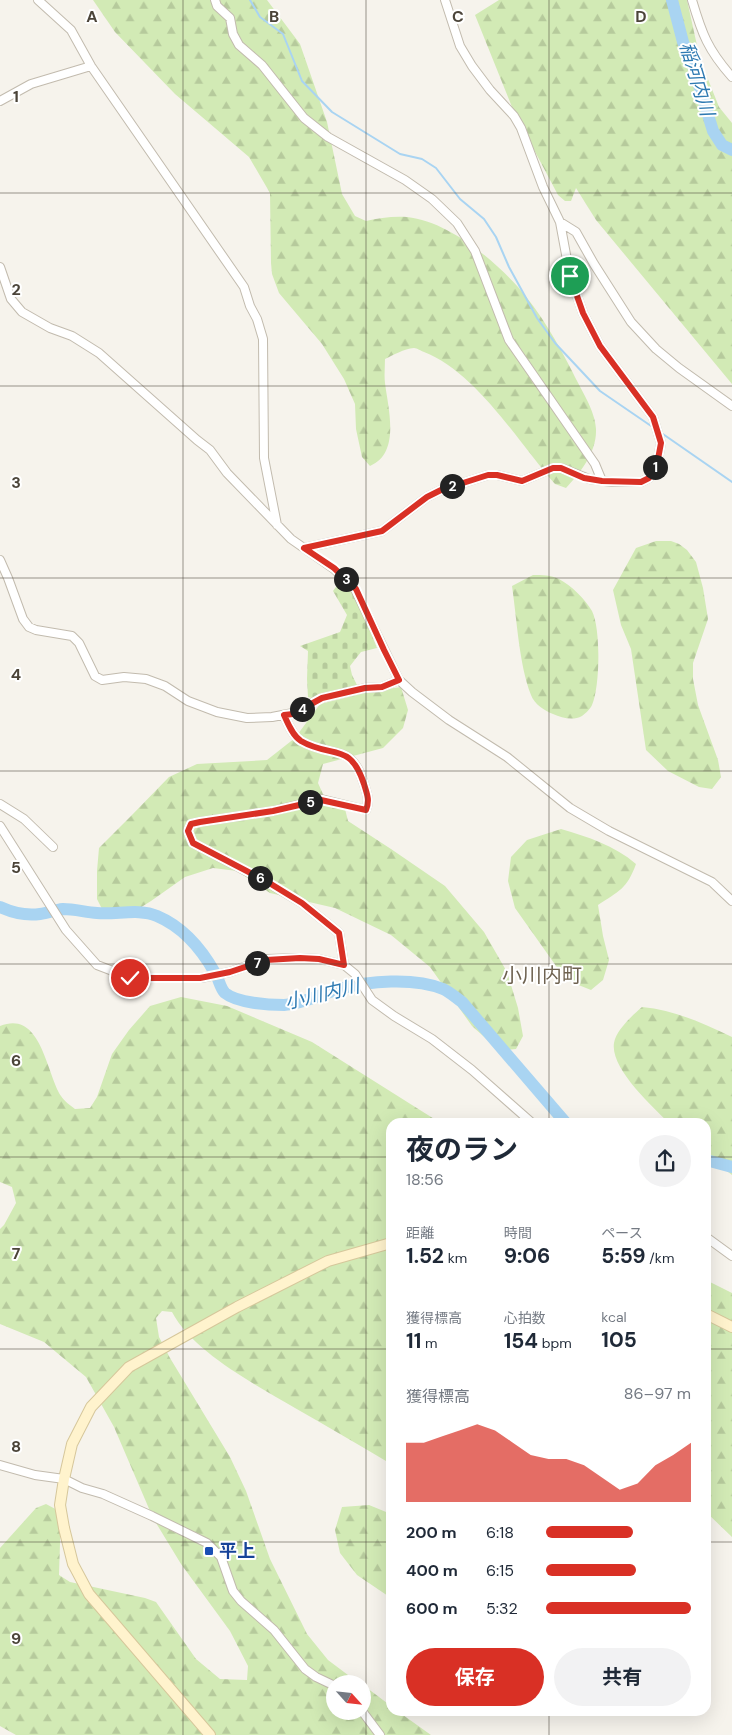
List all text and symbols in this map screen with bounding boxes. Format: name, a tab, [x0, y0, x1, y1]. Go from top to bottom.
text: A	[86, 6, 98, 27]
text: B	[269, 6, 279, 27]
text: C	[452, 6, 464, 27]
text: D	[635, 6, 647, 27]
water label: 稲河内川	[674, 39, 721, 121]
text: 1	[13, 86, 19, 107]
pin	[549, 255, 591, 297]
icon: arrive	[556, 262, 584, 290]
text: 2	[11, 279, 21, 300]
pin: 1	[642, 454, 668, 480]
text: 1	[653, 458, 658, 476]
text: 3	[11, 472, 21, 493]
pin: 2	[440, 474, 464, 498]
text: 2	[448, 477, 457, 495]
pin: 3	[334, 566, 358, 592]
text: 3	[342, 570, 351, 588]
text: 4	[11, 664, 21, 685]
pin: 4	[290, 696, 314, 722]
text: 4	[298, 700, 307, 718]
pin: 5	[298, 790, 322, 814]
text: 5	[306, 793, 315, 811]
text: 5	[11, 857, 21, 878]
pin: 6	[248, 866, 272, 890]
text: 6	[256, 869, 265, 887]
pin: 7	[244, 950, 270, 976]
text: 7	[254, 954, 261, 972]
pin	[109, 957, 151, 999]
district label: 小川内町	[502, 962, 582, 988]
icon: check	[116, 964, 144, 992]
water label: 小川内川	[282, 973, 364, 1015]
text: 6	[11, 1050, 21, 1071]
text: 夜のラン	[406, 1131, 518, 1168]
button: share	[639, 1135, 691, 1187]
text: 18:56	[406, 1169, 444, 1190]
text: 距離	[406, 1224, 434, 1242]
text: 時間	[504, 1224, 532, 1242]
text: ペース	[601, 1224, 643, 1242]
text: 1.52	[406, 1242, 444, 1270]
text: 9:06	[504, 1242, 550, 1270]
text: 5:59	[601, 1242, 646, 1270]
text: 7	[12, 1243, 21, 1264]
text: km	[444, 1249, 467, 1267]
text: /km	[646, 1249, 674, 1267]
text: kcal	[601, 1308, 627, 1326]
text: 獲得標高	[406, 1309, 462, 1327]
text: 心拍数	[504, 1309, 546, 1327]
text: 105	[601, 1326, 637, 1354]
text: 11	[406, 1327, 421, 1355]
text: 154	[504, 1327, 538, 1355]
text: m	[421, 1334, 438, 1352]
text: bpm	[538, 1334, 572, 1352]
text: 86–97 m	[624, 1383, 691, 1404]
text: 獲得標高	[406, 1386, 470, 1407]
text: 8	[11, 1436, 21, 1457]
text: 200 m	[406, 1522, 457, 1543]
text: 6:18	[486, 1522, 514, 1543]
place label: 平上	[219, 1539, 255, 1563]
marker: 平上	[203, 1545, 215, 1557]
text: 400 m	[406, 1560, 458, 1581]
text: 6:15	[486, 1560, 514, 1581]
text: 600 m	[406, 1598, 458, 1619]
text: 5:32	[486, 1598, 518, 1619]
text: 9	[11, 1628, 21, 1649]
button: 保存	[406, 1648, 544, 1706]
button: 共有	[554, 1648, 691, 1706]
north arrow	[326, 1675, 371, 1720]
map controls	[326, 1675, 371, 1720]

